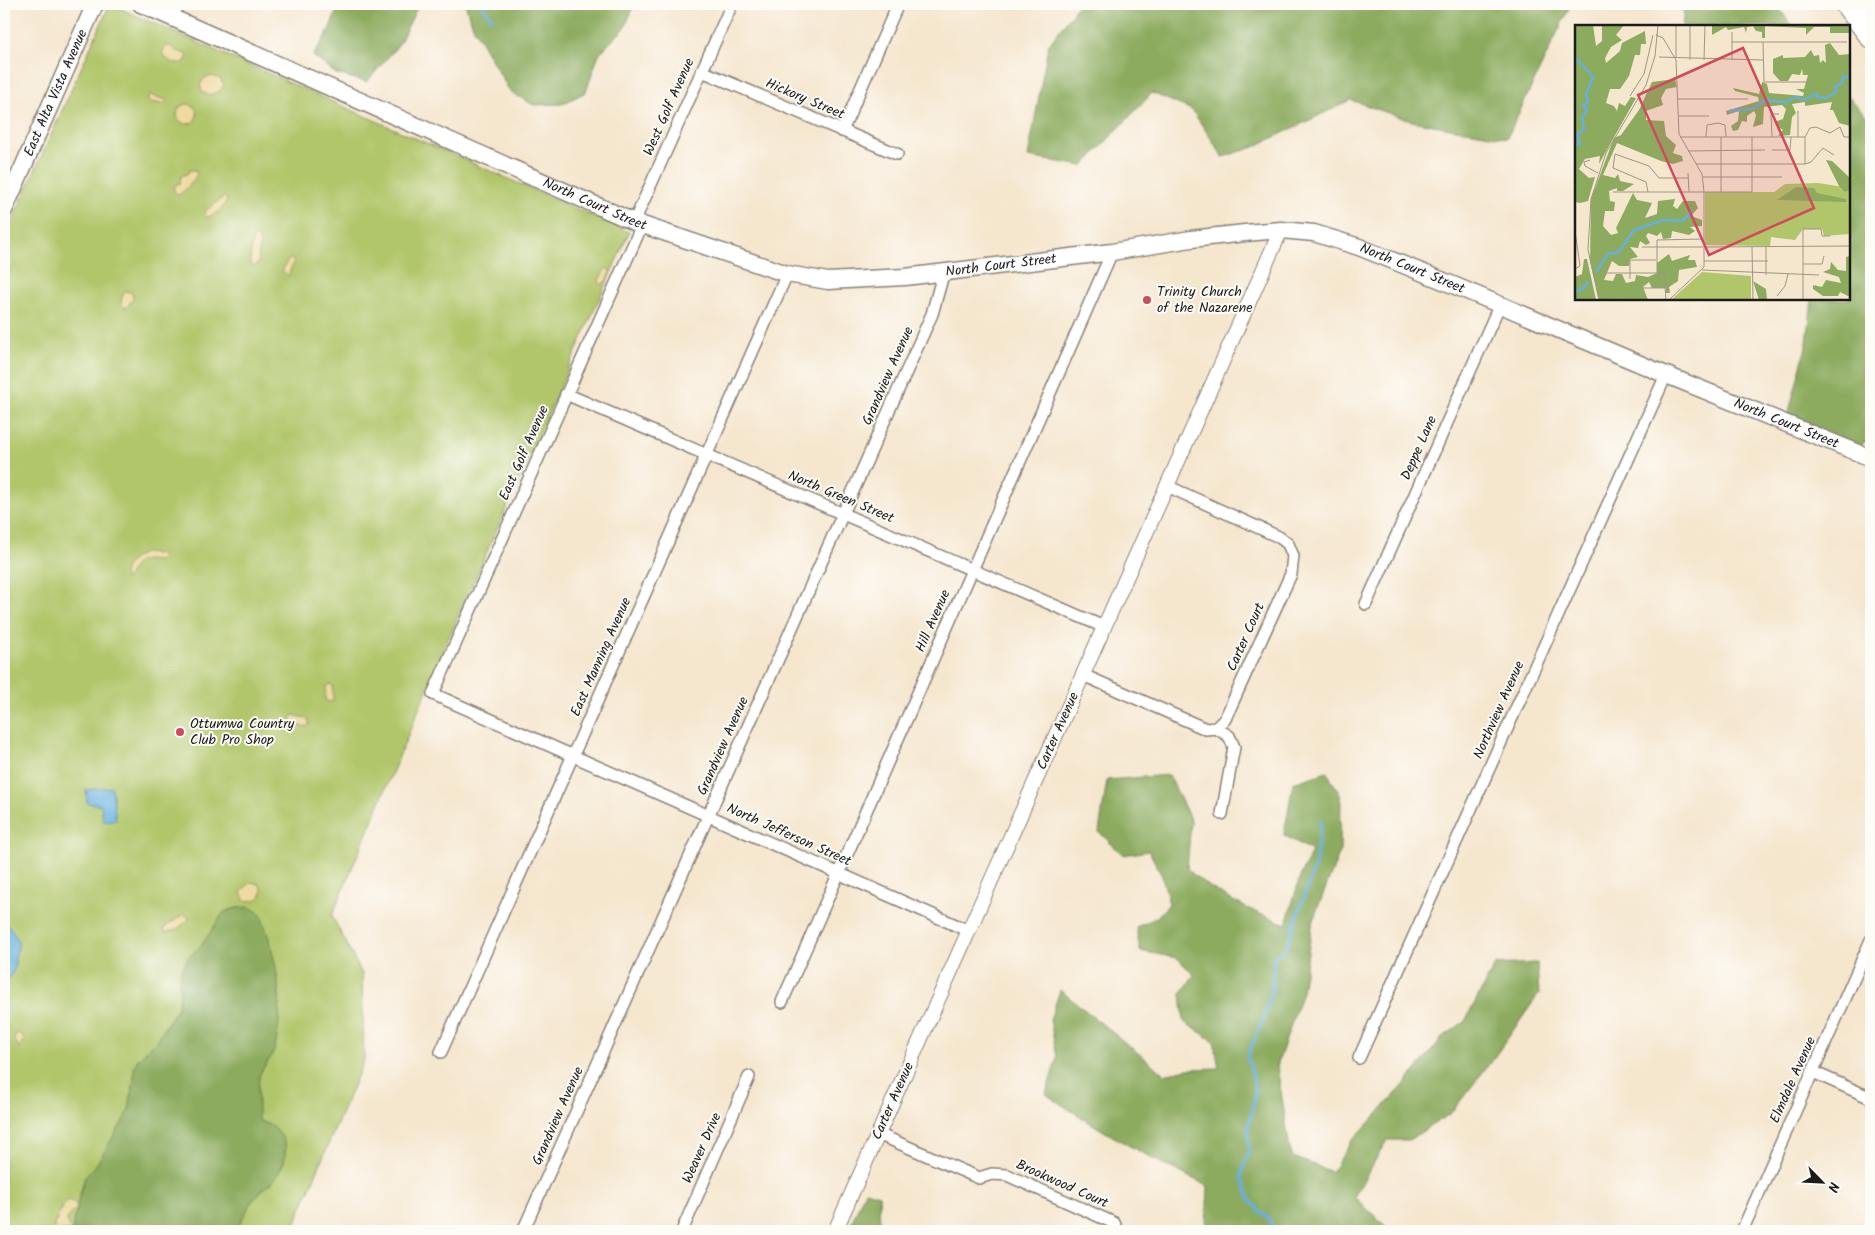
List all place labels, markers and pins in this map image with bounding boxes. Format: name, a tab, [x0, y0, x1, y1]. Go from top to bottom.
place label: Trinity Church of the Nazarene	[1157, 281, 1253, 319]
marker: Trinity Church of the Nazarene	[1141, 294, 1153, 306]
place label: Ottumwa Country Club Pro Shop	[190, 713, 295, 751]
marker: Ottumwa Country Club Pro Shop	[174, 726, 186, 738]

